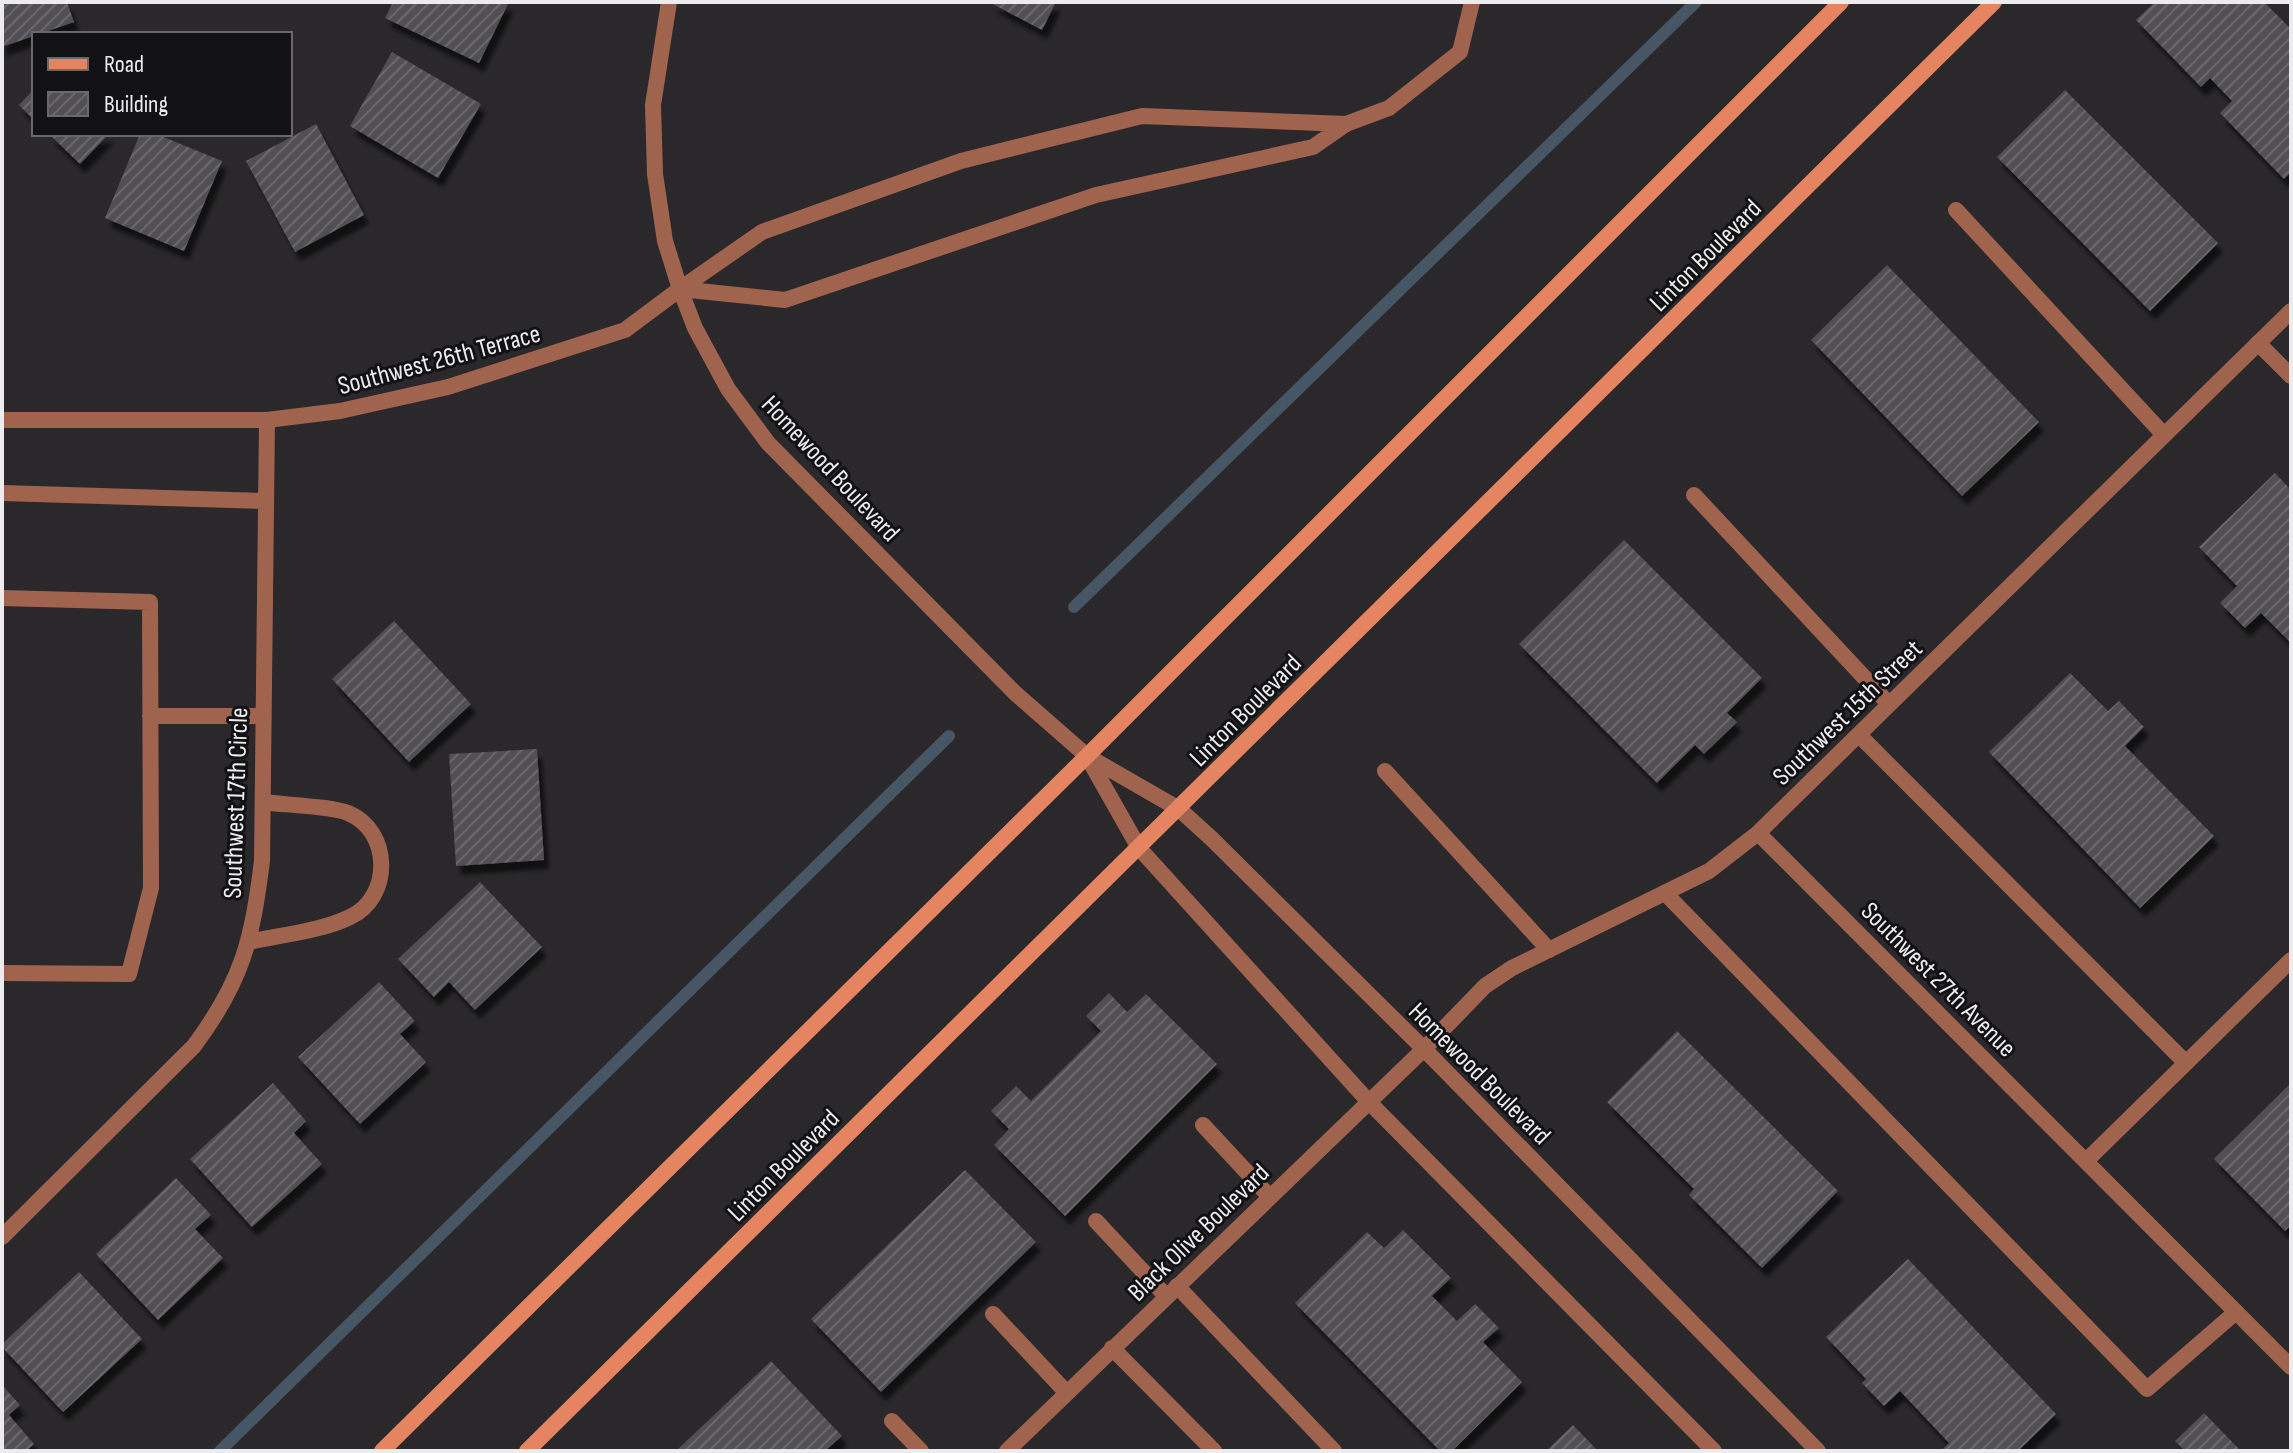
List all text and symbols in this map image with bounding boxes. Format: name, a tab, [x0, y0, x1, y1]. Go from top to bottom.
legend	[32, 32, 292, 136]
text: Road	[104, 50, 144, 79]
text: Building	[104, 90, 168, 119]
street label: Linton Boulevard	[1644, 194, 1768, 318]
street label: Southwest 26th Terrace	[335, 319, 544, 402]
street label: Homewood Boulevard	[754, 390, 905, 548]
street label: Southwest 15th Street	[1767, 634, 1929, 792]
street label: Linton Boulevard	[1184, 649, 1308, 773]
street label: Southwest 17th Circle	[218, 707, 255, 899]
street label: Southwest 27th Avenue	[1854, 896, 2022, 1064]
street label: Homewood Boulevard	[1402, 997, 1556, 1151]
street label: Linton Boulevard	[722, 1104, 846, 1228]
street label: Black Olive Boulevard	[1122, 1158, 1276, 1308]

